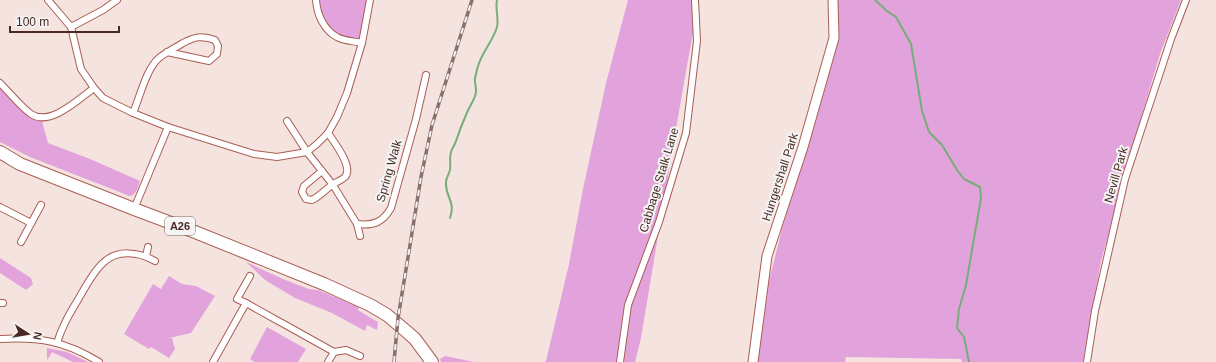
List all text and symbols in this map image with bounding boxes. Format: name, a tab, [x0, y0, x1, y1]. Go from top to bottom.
scale bar	[10, 8, 119, 34]
text: 100 m	[16, 15, 49, 29]
street label: Cabbage Stalk Lane	[636, 126, 682, 234]
street label: Hungershall Park	[759, 130, 801, 223]
street label: Spring Walk	[373, 137, 405, 204]
street label: Nevill Park	[1101, 145, 1131, 204]
road number: A26	[165, 217, 195, 235]
north arrow	[8, 314, 48, 354]
text: N	[31, 331, 44, 341]

